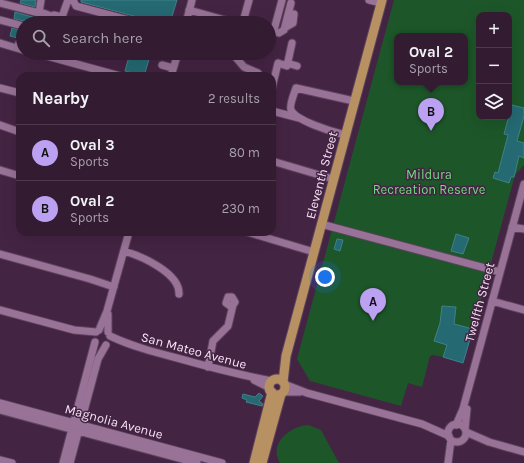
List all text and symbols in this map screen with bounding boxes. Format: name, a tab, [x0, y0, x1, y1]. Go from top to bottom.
map controls	[476, 12, 512, 120]
button: +	[476, 12, 512, 48]
search box	[16, 16, 276, 60]
icon: search	[30, 27, 52, 49]
text: Search here	[62, 29, 143, 47]
popup	[394, 33, 468, 85]
text: Oval 2	[409, 43, 453, 61]
button: −	[476, 48, 512, 84]
text: Sports	[409, 61, 448, 76]
button: layers	[476, 84, 512, 120]
text: Nearby	[32, 88, 89, 108]
text: 2 results	[208, 91, 260, 106]
pin: B	[418, 98, 444, 131]
street label: Eleventh Street	[303, 130, 340, 221]
text: Oval 3	[70, 136, 115, 154]
text: A	[41, 145, 49, 160]
text: 80 m	[229, 145, 260, 160]
text: Sports	[70, 154, 109, 169]
park label: Mildura Recreation Reserve	[373, 167, 486, 197]
text: Oval 2	[70, 192, 114, 210]
text: B	[41, 201, 49, 216]
text: 230 m	[222, 201, 260, 216]
text: Sports	[70, 210, 109, 225]
street label: Twelfth Street	[462, 261, 497, 344]
your location	[315, 267, 335, 287]
pin: A	[360, 288, 386, 321]
street label: San Mateo Avenue	[139, 329, 249, 372]
street label: Magnolia Avenue	[63, 401, 165, 442]

